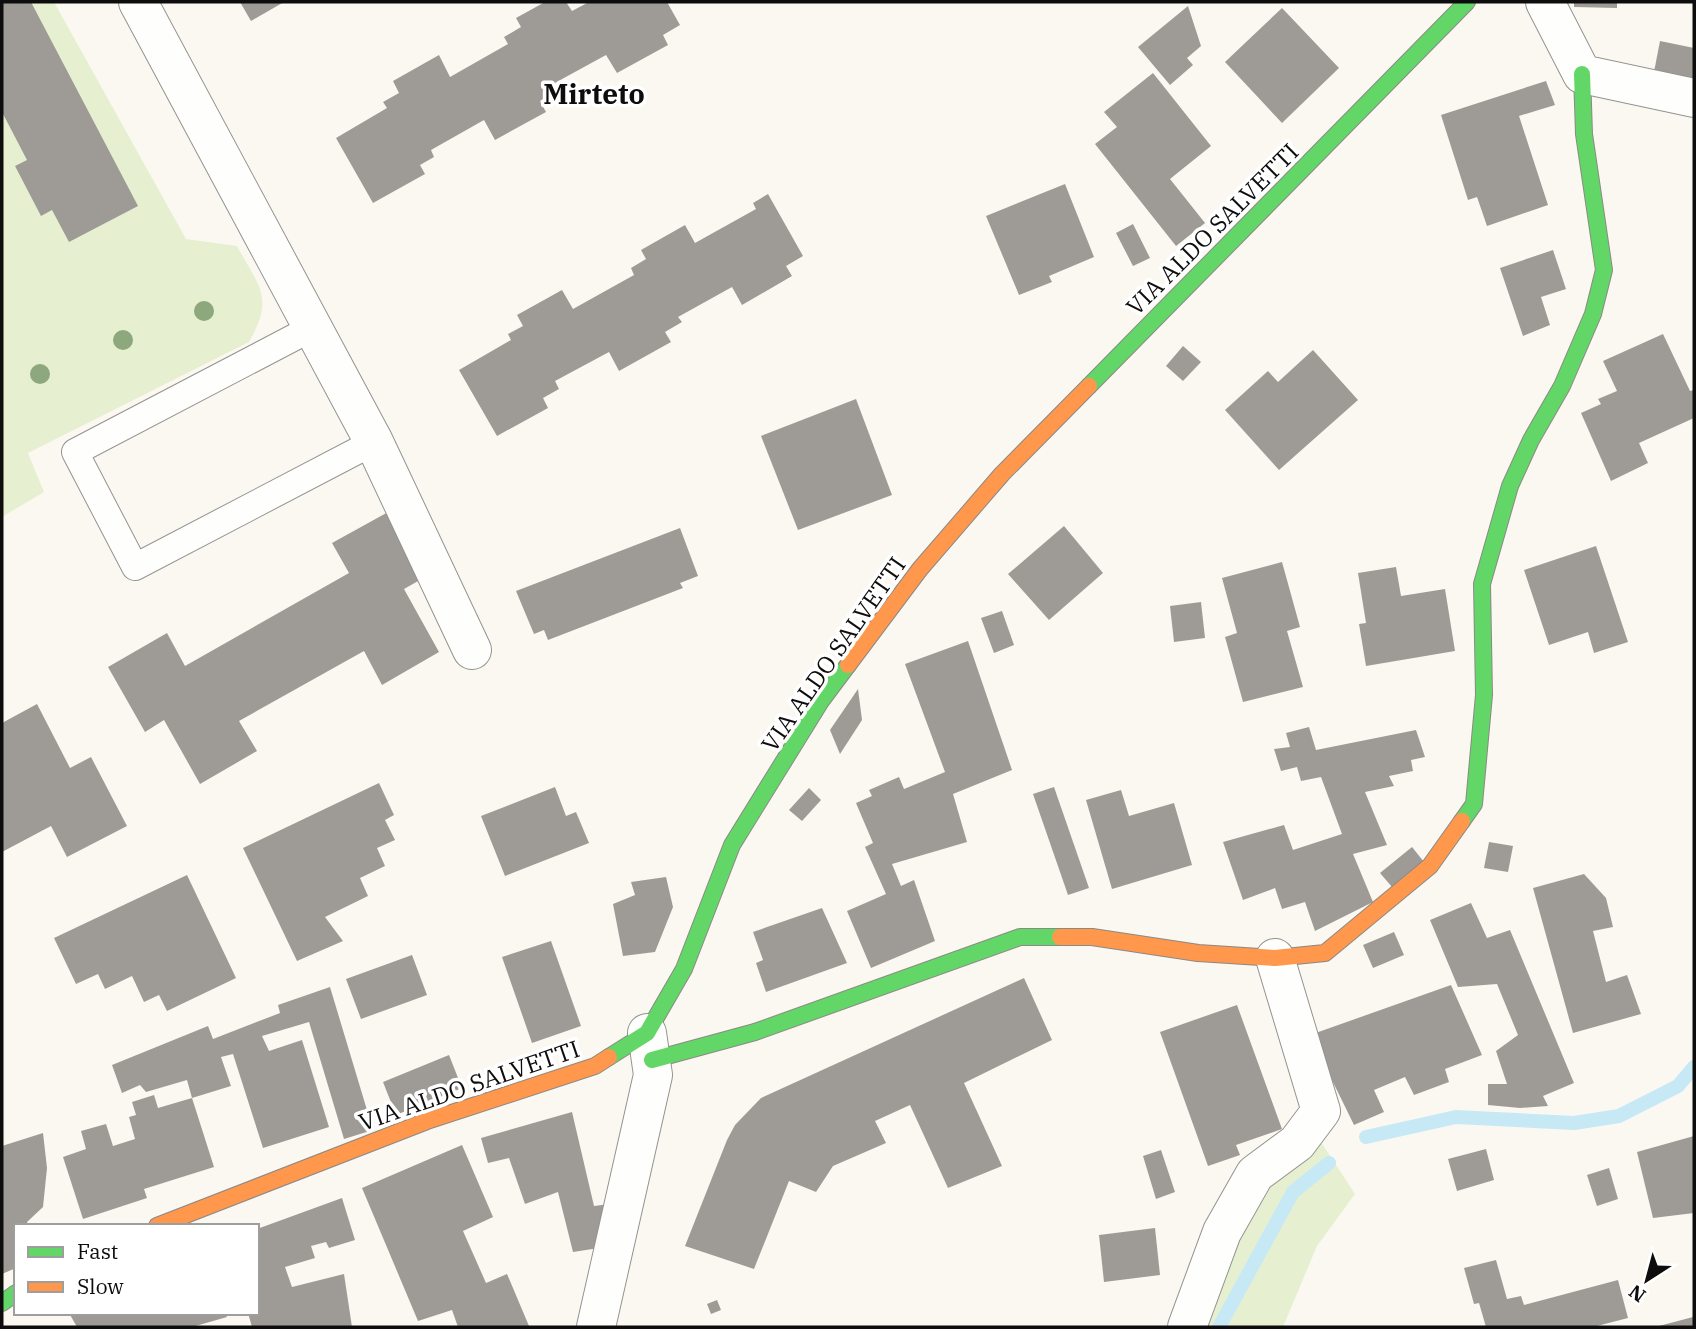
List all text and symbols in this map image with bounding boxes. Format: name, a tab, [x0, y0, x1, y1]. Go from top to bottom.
district label: Mirteto	[543, 75, 645, 112]
street label: VIA ALDO SALVETTI	[1119, 136, 1305, 322]
street label: VIA ALDO SALVETTI	[754, 550, 912, 758]
street label: VIA ALDO SALVETTI	[354, 1032, 584, 1138]
legend	[14, 1224, 259, 1315]
text: Fast	[77, 1237, 118, 1265]
north arrow	[1612, 1245, 1682, 1315]
text: Slow	[77, 1272, 124, 1300]
text: N	[1624, 1280, 1650, 1308]

